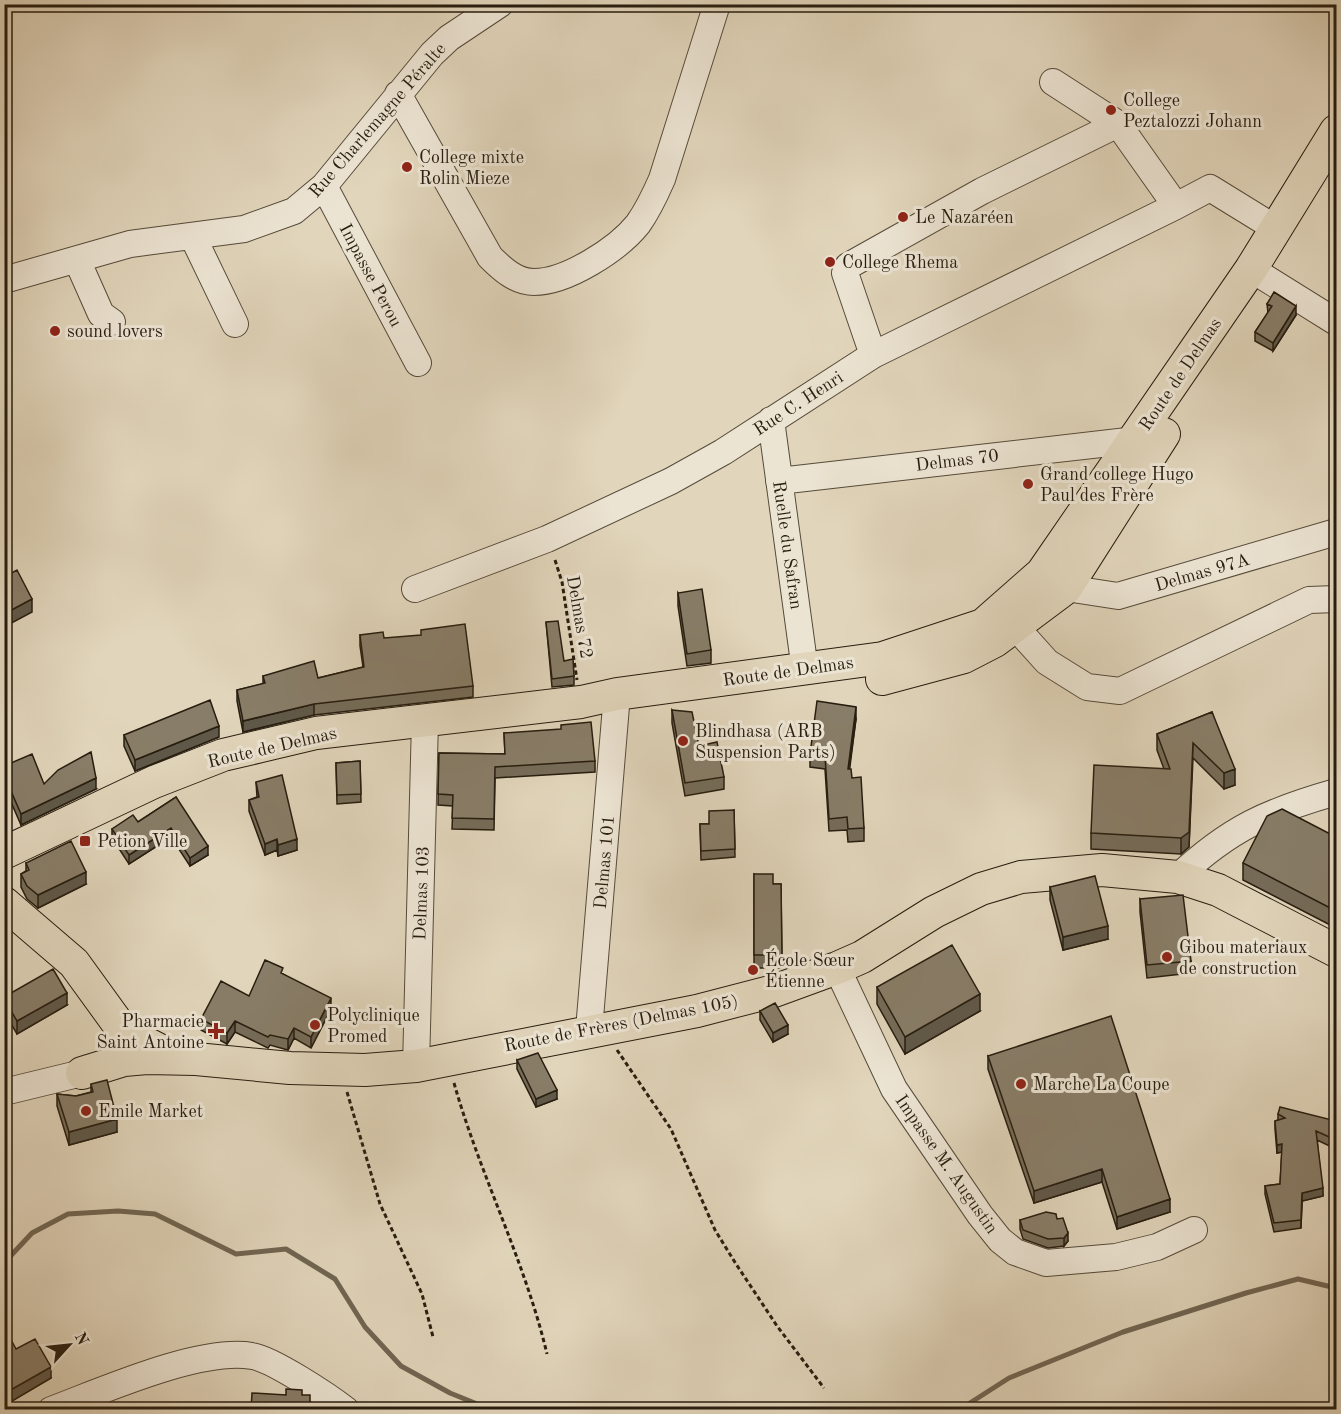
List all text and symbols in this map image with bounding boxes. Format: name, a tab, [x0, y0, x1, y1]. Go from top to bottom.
street label: Rue Charlemagne Péralte	[306, 40, 450, 201]
place label: College Peztalozzi Johann	[1123, 92, 1262, 131]
marker: College Peztalozzi Johann	[1104, 103, 1118, 117]
place label: College mixte Rolin Mieze	[419, 149, 524, 188]
marker: College mixte Rolin Mieze	[400, 160, 414, 174]
place label: Le Nazaréen	[915, 209, 1014, 227]
marker: Le Nazaréen	[896, 210, 910, 224]
street label: Impasse Perou	[335, 221, 405, 330]
place label: College Rhema	[842, 254, 958, 272]
marker: College Rhema	[823, 255, 837, 269]
street label: Route de Delmas	[1136, 315, 1225, 434]
place label: sound lovers	[67, 323, 163, 341]
marker: sound lovers	[48, 324, 62, 338]
street label: Rue C. Henri	[751, 368, 846, 439]
street label: Delmas 70	[914, 447, 1000, 475]
place label: Grand college Hugo Paul des Frère	[1040, 466, 1194, 505]
marker: Grand college Hugo Paul des Frère	[1021, 477, 1035, 491]
street label: Ruelle du Safran	[769, 480, 805, 611]
street label: Delmas 97A	[1153, 551, 1252, 595]
street label: Delmas 72	[563, 574, 595, 660]
street label: Route de Delmas	[722, 654, 855, 690]
place label: Blindhasa (ARB Suspension Parts)	[695, 722, 836, 762]
street label: Route de Delmas	[206, 724, 339, 772]
marker: Blindhasa (ARB Suspension Parts)	[676, 734, 690, 748]
street label: Delmas 101	[592, 814, 618, 910]
place label: Petion Ville	[97, 833, 187, 851]
marker: Petion Ville	[78, 834, 92, 848]
street label: Delmas 103	[411, 845, 433, 941]
place label: Gibou materiaux de construction	[1179, 939, 1307, 978]
place label: École Sœur Étienne	[765, 948, 855, 991]
marker: Gibou materiaux de construction	[1160, 950, 1174, 964]
marker: École Sœur Étienne	[746, 963, 760, 977]
street label: Route de Frères (Delmas 105)	[502, 991, 740, 1056]
place label: Polyclinique Promed	[327, 1007, 420, 1046]
place label: Pharmacie Saint Antoine	[96, 1013, 204, 1052]
marker: Polyclinique Promed	[308, 1018, 322, 1032]
marker: Pharmacie Saint Antoine	[209, 1024, 223, 1038]
place label: Marche La Coupe	[1033, 1076, 1170, 1094]
marker: Marche La Coupe	[1014, 1077, 1028, 1091]
street label: Impasse M. Augustin	[891, 1092, 1001, 1238]
place label: Emile Market	[98, 1103, 203, 1121]
marker: Emile Market	[79, 1104, 93, 1118]
north arrow	[39, 1315, 99, 1375]
text: N	[71, 1330, 91, 1349]

